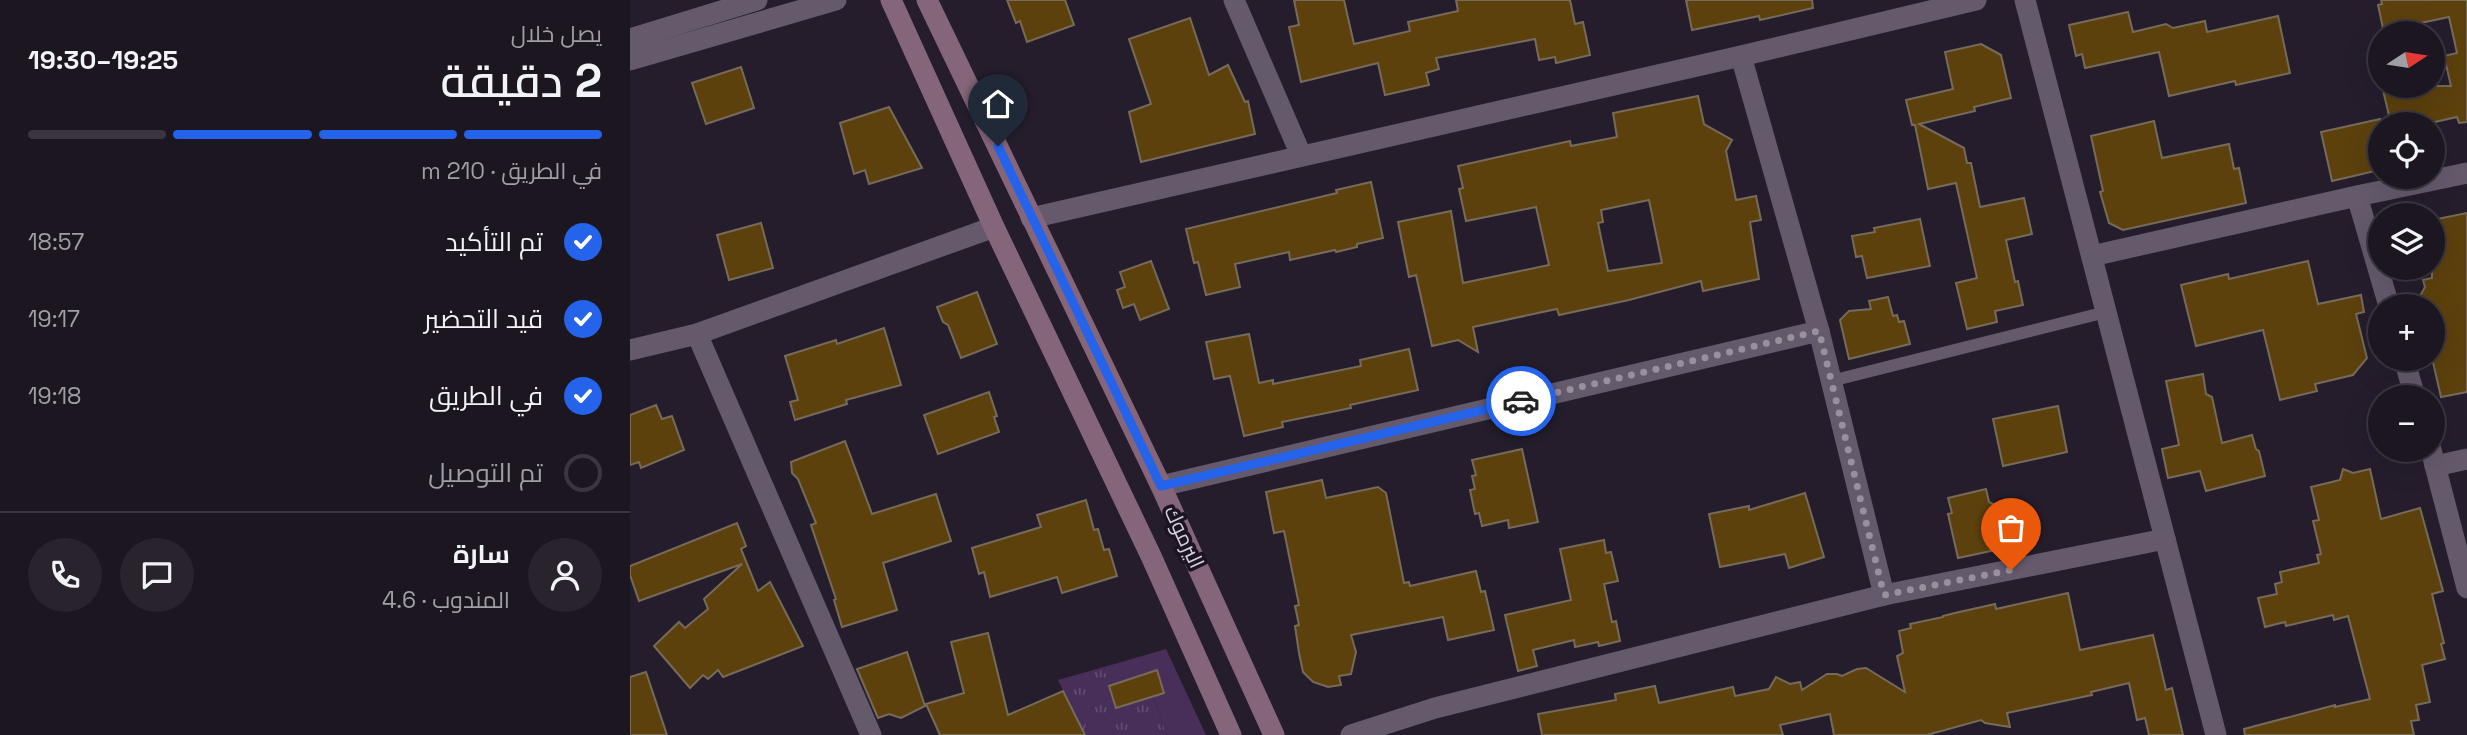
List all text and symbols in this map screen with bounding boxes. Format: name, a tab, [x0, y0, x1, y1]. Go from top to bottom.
text: يصل خلال	[511, 19, 602, 49]
north arrow	[2368, 21, 2445, 98]
map controls	[2368, 21, 2445, 462]
text: 19:25–19:30	[28, 43, 178, 77]
text: 2 دقيقة	[440, 52, 602, 110]
pin	[968, 74, 1028, 146]
icon: home	[979, 85, 1017, 123]
button: locate	[2368, 112, 2445, 189]
text: في الطريق · 210 m	[421, 156, 602, 186]
button: layers	[2368, 203, 2445, 280]
icon: check	[564, 223, 602, 261]
text: تم التأكيد	[445, 225, 543, 259]
text: 18:57	[28, 227, 84, 257]
button: +	[2368, 294, 2445, 371]
icon: check	[564, 300, 602, 338]
text: قيد التحضير	[424, 302, 543, 336]
text: 19:17	[28, 304, 80, 334]
courier	[1486, 366, 1556, 436]
icon: check	[564, 377, 602, 415]
text: في الطريق	[429, 379, 543, 413]
text: 19:18	[28, 381, 81, 411]
icon: car	[1502, 382, 1540, 420]
button: −	[2368, 385, 2445, 462]
text: تم التوصيل	[428, 456, 543, 490]
pin	[1981, 498, 2041, 570]
street label: اليرموك	[1158, 501, 1211, 572]
icon: bag	[1992, 509, 2030, 547]
text: سارة	[453, 537, 510, 571]
button: phone	[28, 538, 102, 612]
button: chat	[120, 538, 194, 612]
button: person	[528, 538, 602, 612]
text: المندوب · 4.6	[382, 585, 510, 615]

